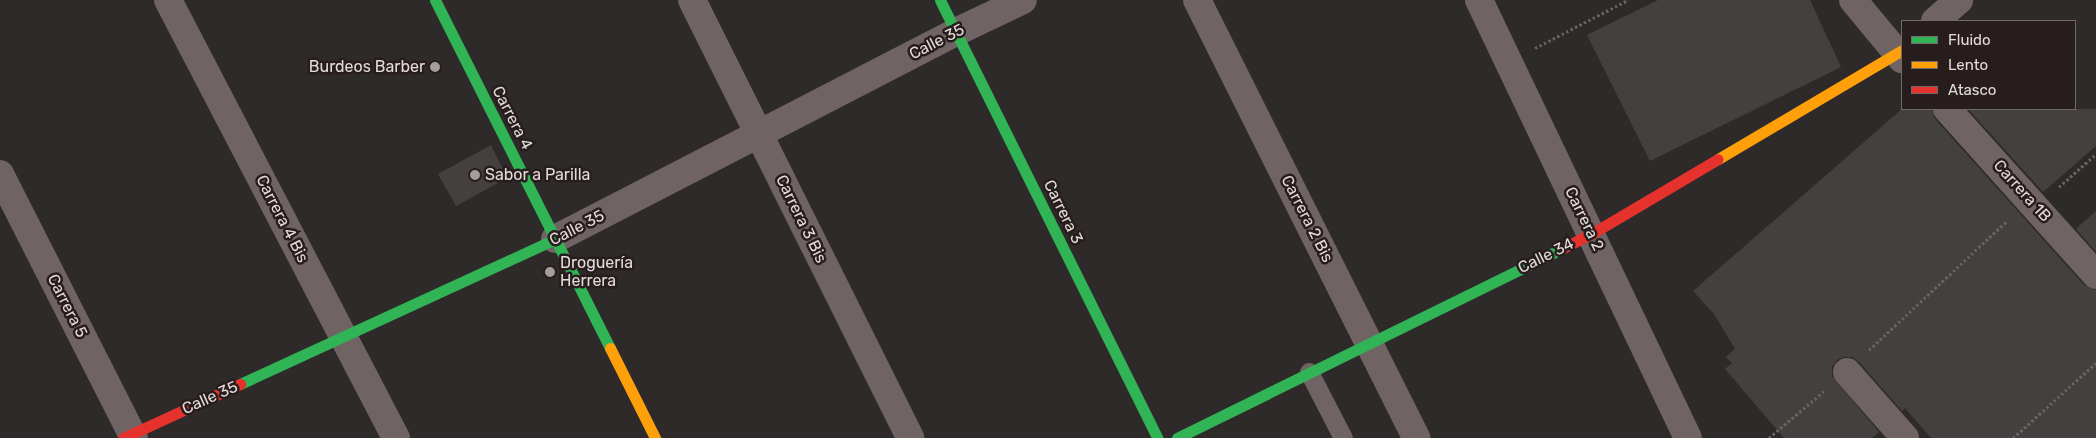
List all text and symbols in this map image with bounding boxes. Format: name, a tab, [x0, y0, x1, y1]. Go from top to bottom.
street label: Calle 35	[906, 20, 968, 64]
legend	[1901, 20, 2076, 110]
text: Fluido	[1948, 31, 1991, 49]
text: Lento	[1948, 56, 1988, 74]
place label: Burdeos Barber	[309, 57, 425, 77]
marker: Burdeos Barber	[429, 61, 441, 73]
text: Atasco	[1948, 81, 1996, 99]
street label: Carrera 4	[488, 83, 536, 153]
street label: Carrera 1B	[1989, 156, 2055, 226]
place label: Sabor a Parilla	[485, 165, 591, 185]
marker: Sabor a Parilla	[469, 169, 481, 181]
street label: Carrera 4 Bis	[252, 172, 312, 266]
street label: Carrera 3 Bis	[771, 172, 831, 266]
street label: Carrera 2 Bis	[1277, 172, 1337, 266]
street label: Carrera 3	[1039, 177, 1087, 247]
street label: Carrera 2	[1560, 184, 1608, 254]
street label: Calle 35	[546, 206, 608, 250]
street label: Calle 34	[1515, 234, 1577, 278]
place label: Droguería Herrera	[560, 253, 633, 291]
marker: Droguería Herrera	[544, 266, 556, 278]
street label: Carrera 5	[43, 271, 91, 341]
street label: Calle 35	[179, 377, 241, 419]

